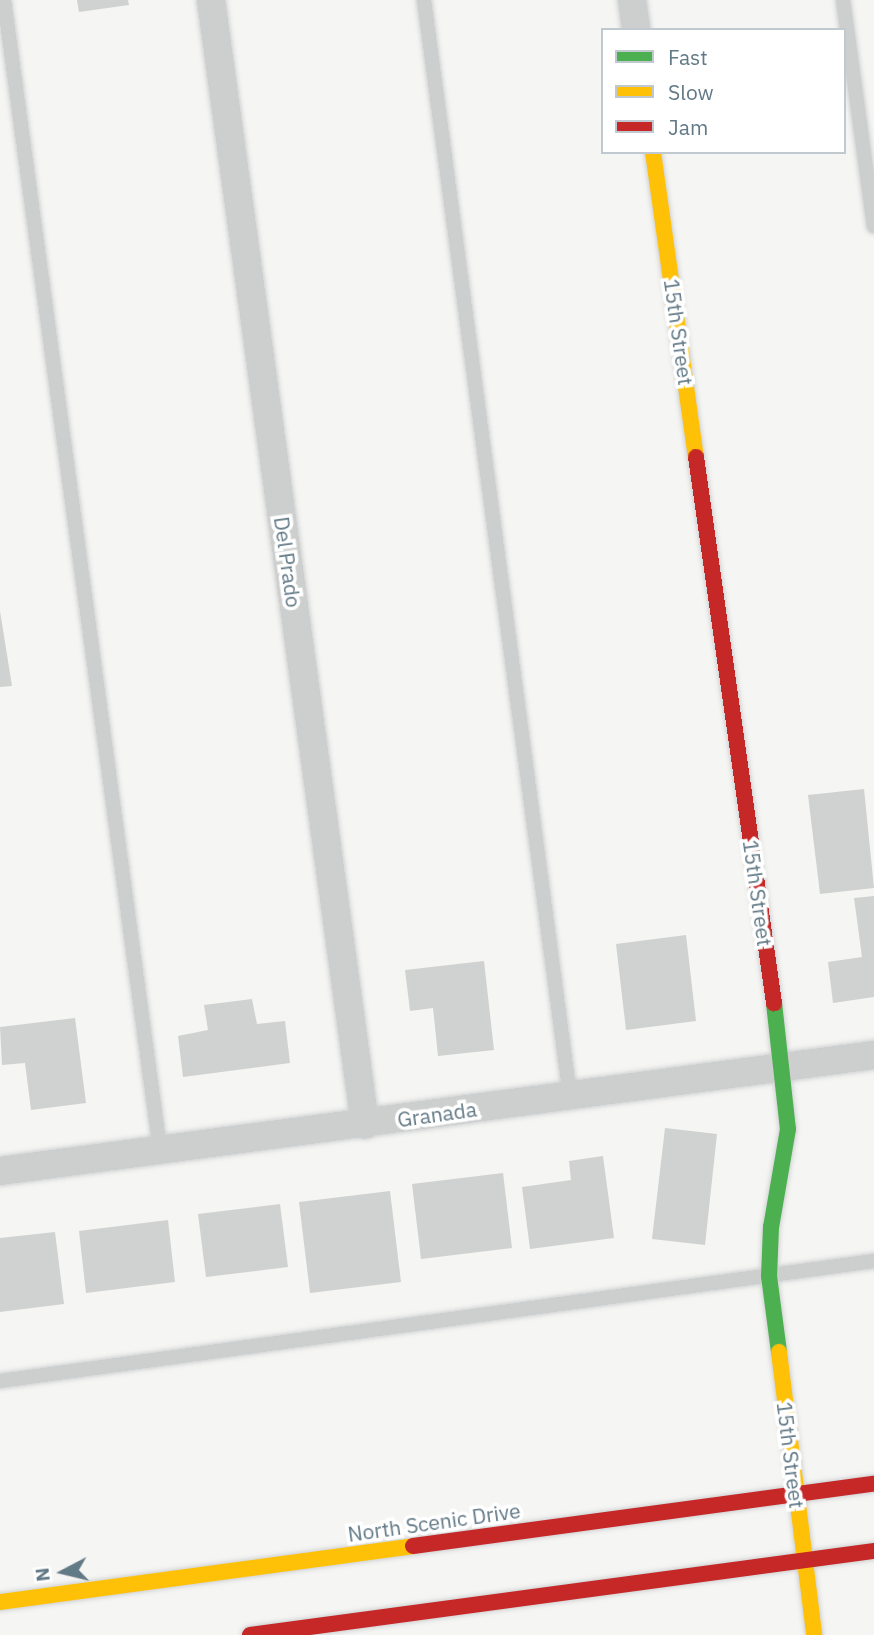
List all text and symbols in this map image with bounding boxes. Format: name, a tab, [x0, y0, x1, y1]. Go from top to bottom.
legend	[601, 28, 846, 154]
text: Fast	[668, 43, 708, 71]
text: Slow	[668, 78, 714, 106]
text: Jam	[668, 113, 708, 141]
street label: 15th Street	[659, 277, 699, 387]
street label: Del Prado	[269, 515, 307, 609]
street label: 15th Street	[738, 838, 778, 948]
street label: Granada	[396, 1096, 478, 1132]
street label: 15th Street	[772, 1400, 810, 1510]
street label: North Scenic Drive	[346, 1497, 522, 1547]
north arrow	[28, 1537, 98, 1607]
text: N	[29, 1566, 55, 1583]

